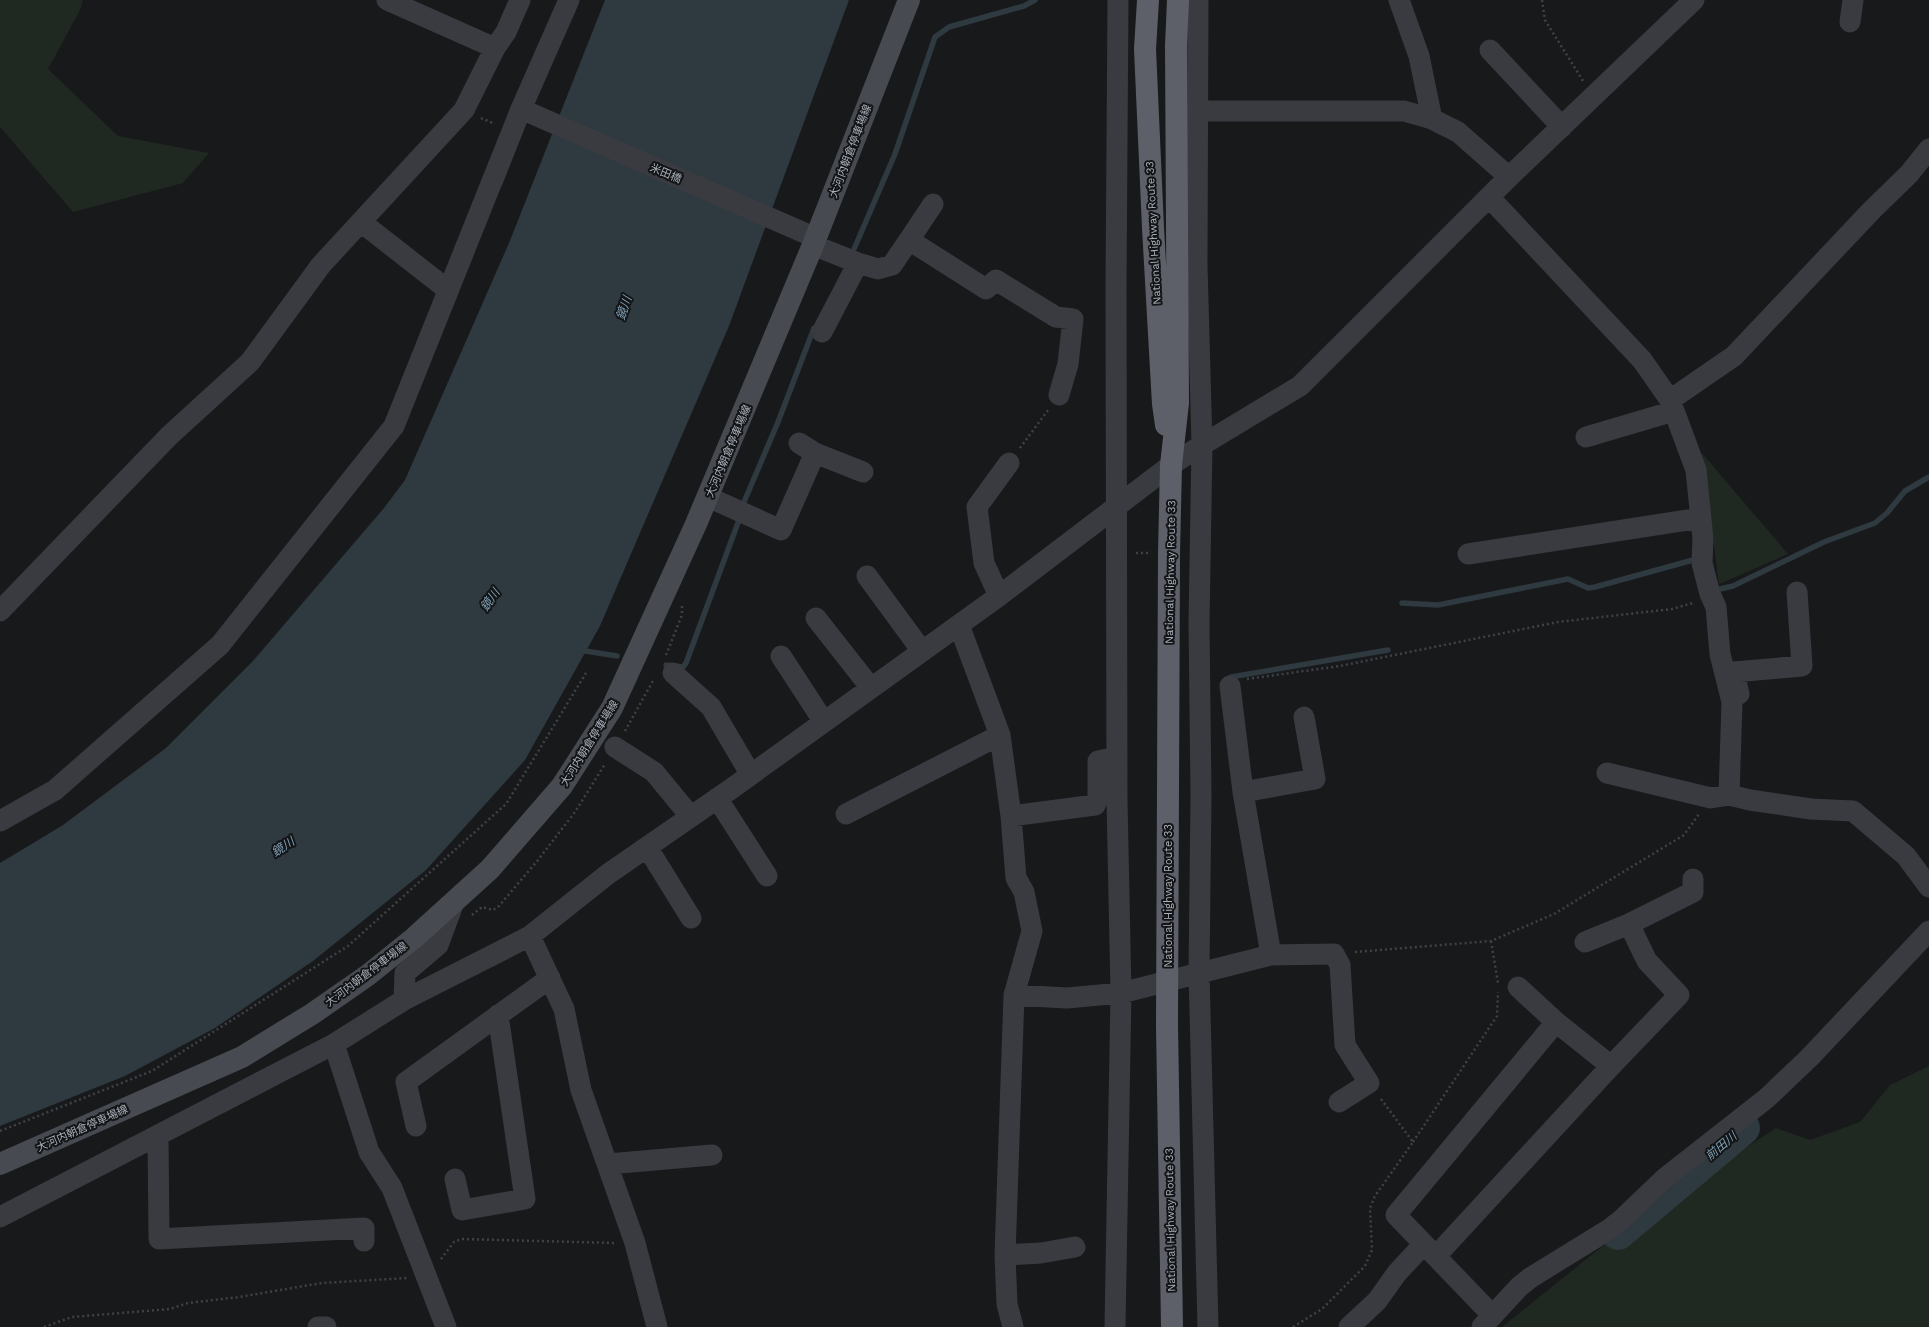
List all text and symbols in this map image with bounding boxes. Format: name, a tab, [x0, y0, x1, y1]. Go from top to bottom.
street label: 大河内朝倉停車場線	[827, 103, 874, 200]
street label: 米田橋	[648, 161, 684, 186]
street label: National Highway Route 33	[1143, 161, 1164, 305]
water label: 鏡川	[614, 293, 635, 322]
street label: 大河内朝倉停車場線	[703, 403, 754, 499]
street label: National Highway Route 33	[1163, 500, 1178, 644]
water label: 鏡川	[477, 585, 504, 614]
street label: 大河内朝倉停車場線	[558, 698, 621, 789]
street label: National Highway Route 33	[1162, 824, 1175, 968]
water label: 鏡川	[269, 834, 299, 859]
street label: 大河内朝倉停車場線	[323, 939, 410, 1009]
street label: 大河内朝倉停車場線	[34, 1102, 130, 1155]
water label: 前田川	[1703, 1128, 1741, 1163]
street label: National Highway Route 33	[1163, 1148, 1178, 1292]

